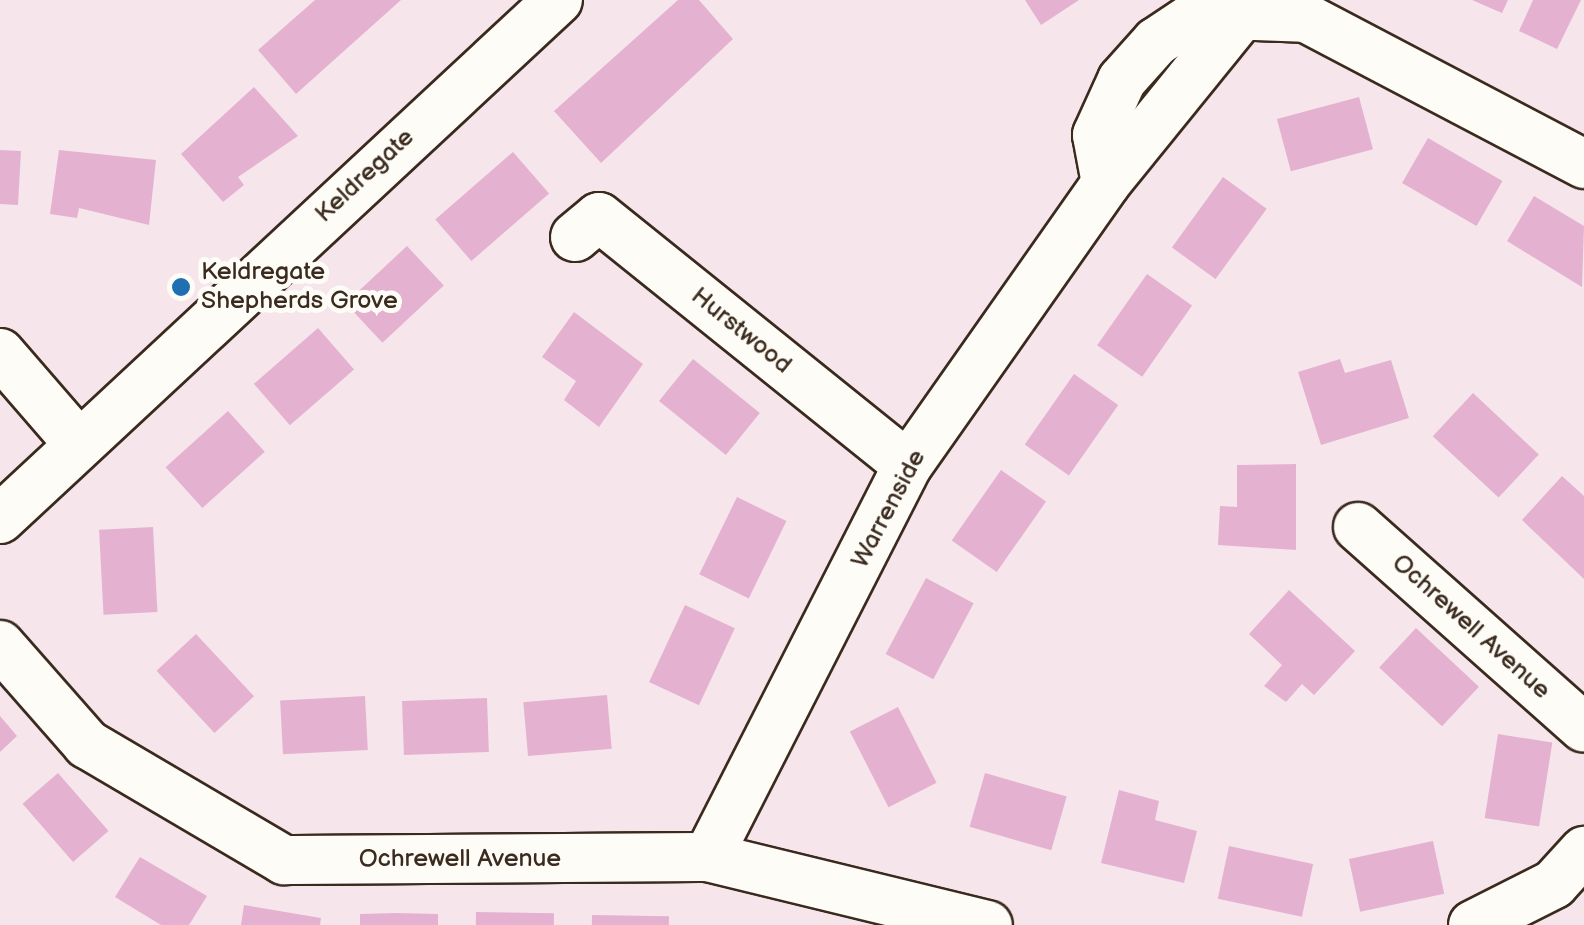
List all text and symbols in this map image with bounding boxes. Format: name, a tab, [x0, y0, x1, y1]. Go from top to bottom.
street label: Keldregate	[309, 123, 421, 229]
place label: Keldregate Shepherds Grove	[201, 258, 398, 317]
marker: Keldregate Shepherds Grove	[170, 276, 192, 298]
street label: Hurstwood	[685, 281, 797, 381]
street label: Warrenside	[845, 445, 933, 573]
street label: Ochrewell Avenue	[1386, 548, 1556, 706]
street label: Ochrewell Avenue	[359, 844, 561, 874]

